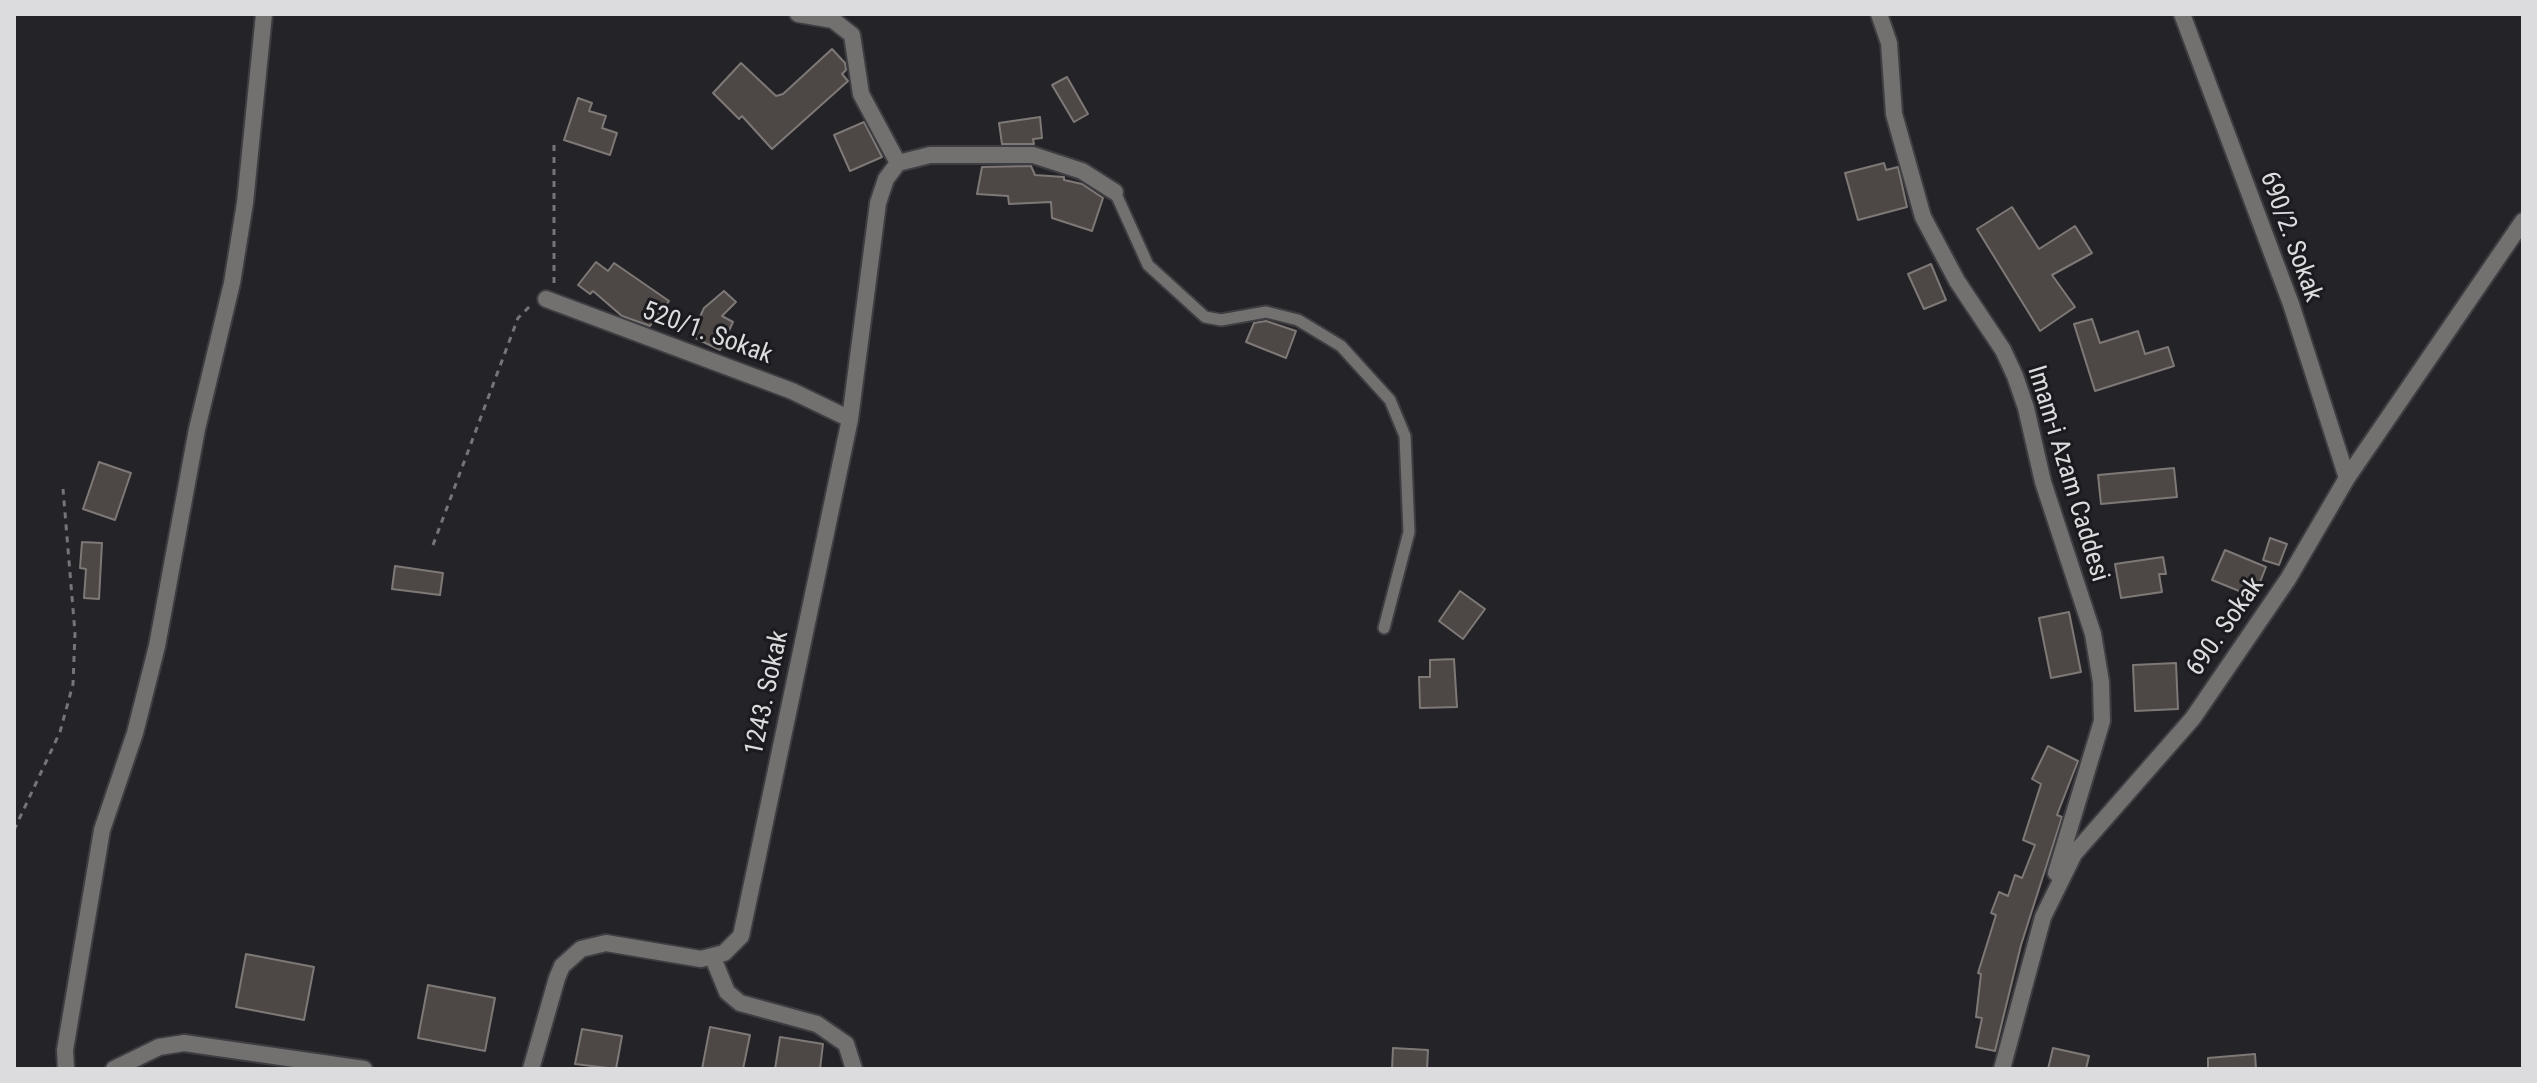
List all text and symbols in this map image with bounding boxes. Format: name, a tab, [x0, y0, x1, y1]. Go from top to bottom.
street label: 690/2. Sokak	[2252, 168, 2328, 306]
street label: 520/1. Sokak	[638, 296, 776, 372]
street label: Imam-i Azam Caddesi	[2019, 362, 2115, 586]
street label: 690. Sokak	[2181, 571, 2271, 683]
street label: 1243. Sokak	[740, 628, 796, 758]

